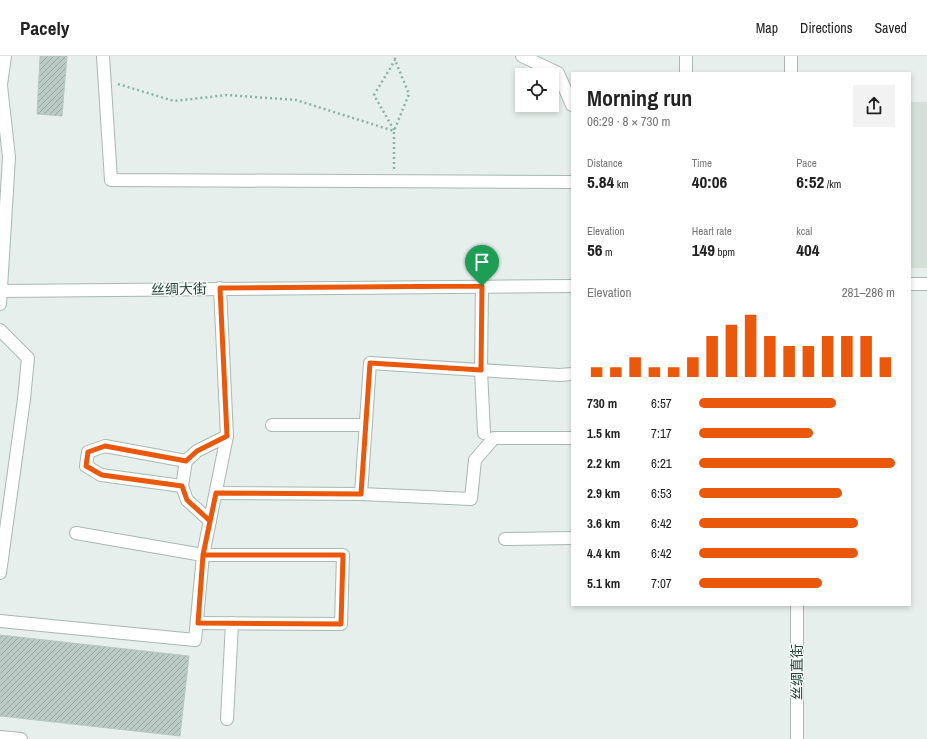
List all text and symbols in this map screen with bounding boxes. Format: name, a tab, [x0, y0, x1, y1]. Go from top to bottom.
text: Pacely	[20, 15, 69, 41]
text: Map	[756, 19, 778, 37]
text: Directions	[800, 19, 852, 37]
text: Saved	[874, 19, 907, 37]
map controls	[515, 68, 559, 112]
button: locate	[515, 68, 559, 112]
text: Morning run	[587, 83, 692, 113]
button: share	[853, 85, 895, 127]
text: 06:29 · 8 × 730 m	[587, 113, 670, 130]
text: Distance	[587, 156, 623, 170]
text: Time	[692, 156, 712, 170]
text: Pace	[796, 156, 817, 170]
text: 5.84	[587, 170, 614, 193]
text: 40:06	[692, 170, 727, 193]
text: 6:52	[796, 170, 824, 193]
text: km	[614, 177, 629, 191]
text: /km	[824, 177, 841, 191]
text: Elevation	[587, 224, 625, 238]
text: Heart rate	[692, 224, 732, 238]
text: kcal	[796, 224, 812, 238]
text: 56	[587, 238, 603, 261]
text: 149	[692, 238, 715, 261]
text: 404	[796, 238, 820, 261]
pin	[465, 245, 499, 286]
text: m	[603, 245, 613, 259]
text: bpm	[715, 245, 735, 259]
icon: arrive	[471, 251, 493, 273]
street label: 丝绸大街	[151, 280, 207, 298]
text: Elevation	[587, 284, 631, 301]
text: 281–286 m	[842, 284, 895, 301]
text: 730 m	[587, 395, 617, 412]
text: 6:57	[651, 395, 672, 412]
text: 1.5 km	[587, 425, 620, 442]
text: 7:17	[651, 425, 672, 442]
text: 2.2 km	[587, 455, 620, 472]
text: 6:21	[651, 455, 672, 472]
text: 2.9 km	[587, 485, 620, 502]
text: 6:53	[651, 485, 672, 502]
text: 3.6 km	[587, 515, 620, 532]
text: 6:42	[651, 515, 672, 532]
text: 4.4 km	[587, 545, 620, 562]
text: 6:42	[651, 545, 672, 562]
text: 5.1 km	[587, 575, 620, 592]
text: 7:07	[651, 575, 672, 592]
street label: 丝绸直街	[788, 644, 806, 700]

